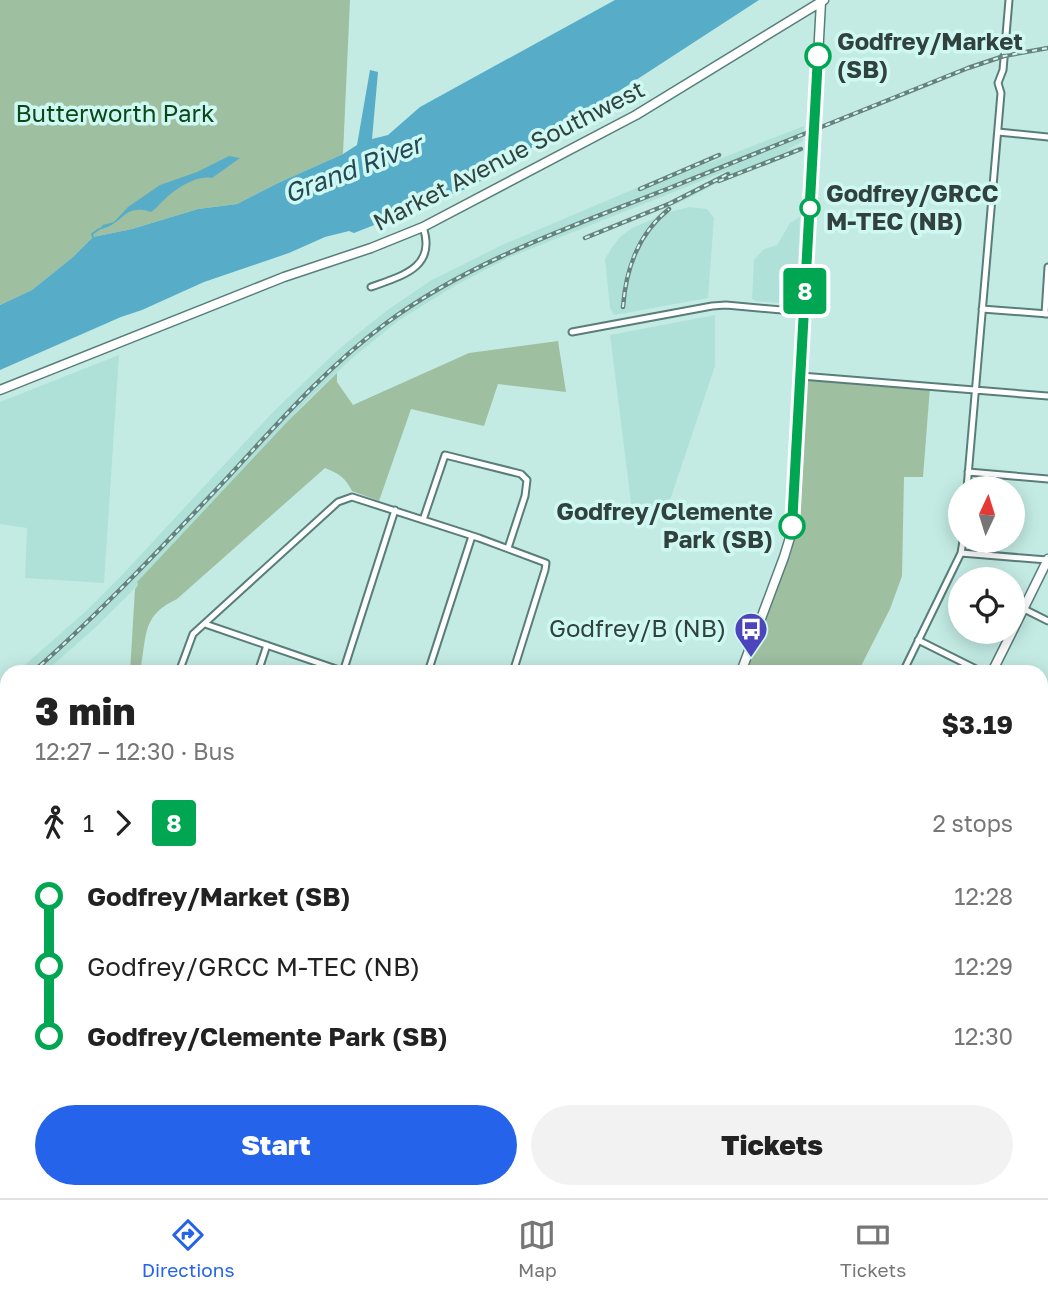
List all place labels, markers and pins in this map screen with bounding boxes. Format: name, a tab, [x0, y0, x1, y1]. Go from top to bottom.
place label: Godfrey/Market (SB)	[837, 26, 1023, 83]
marker: Godfrey/Market (SB)	[805, 43, 831, 69]
place label: Godfrey/GRCC M-TEC (NB)	[826, 178, 999, 235]
marker: Godfrey/GRCC M-TEC (NB)	[800, 198, 820, 218]
place label: Godfrey/Clemente Park (SB)	[556, 496, 773, 553]
marker: Godfrey/Clemente Park (SB)	[779, 513, 805, 539]
bus stop icon: Godfrey/B (NB)	[732, 610, 770, 659]
place label: Godfrey/B (NB)	[549, 613, 726, 642]

